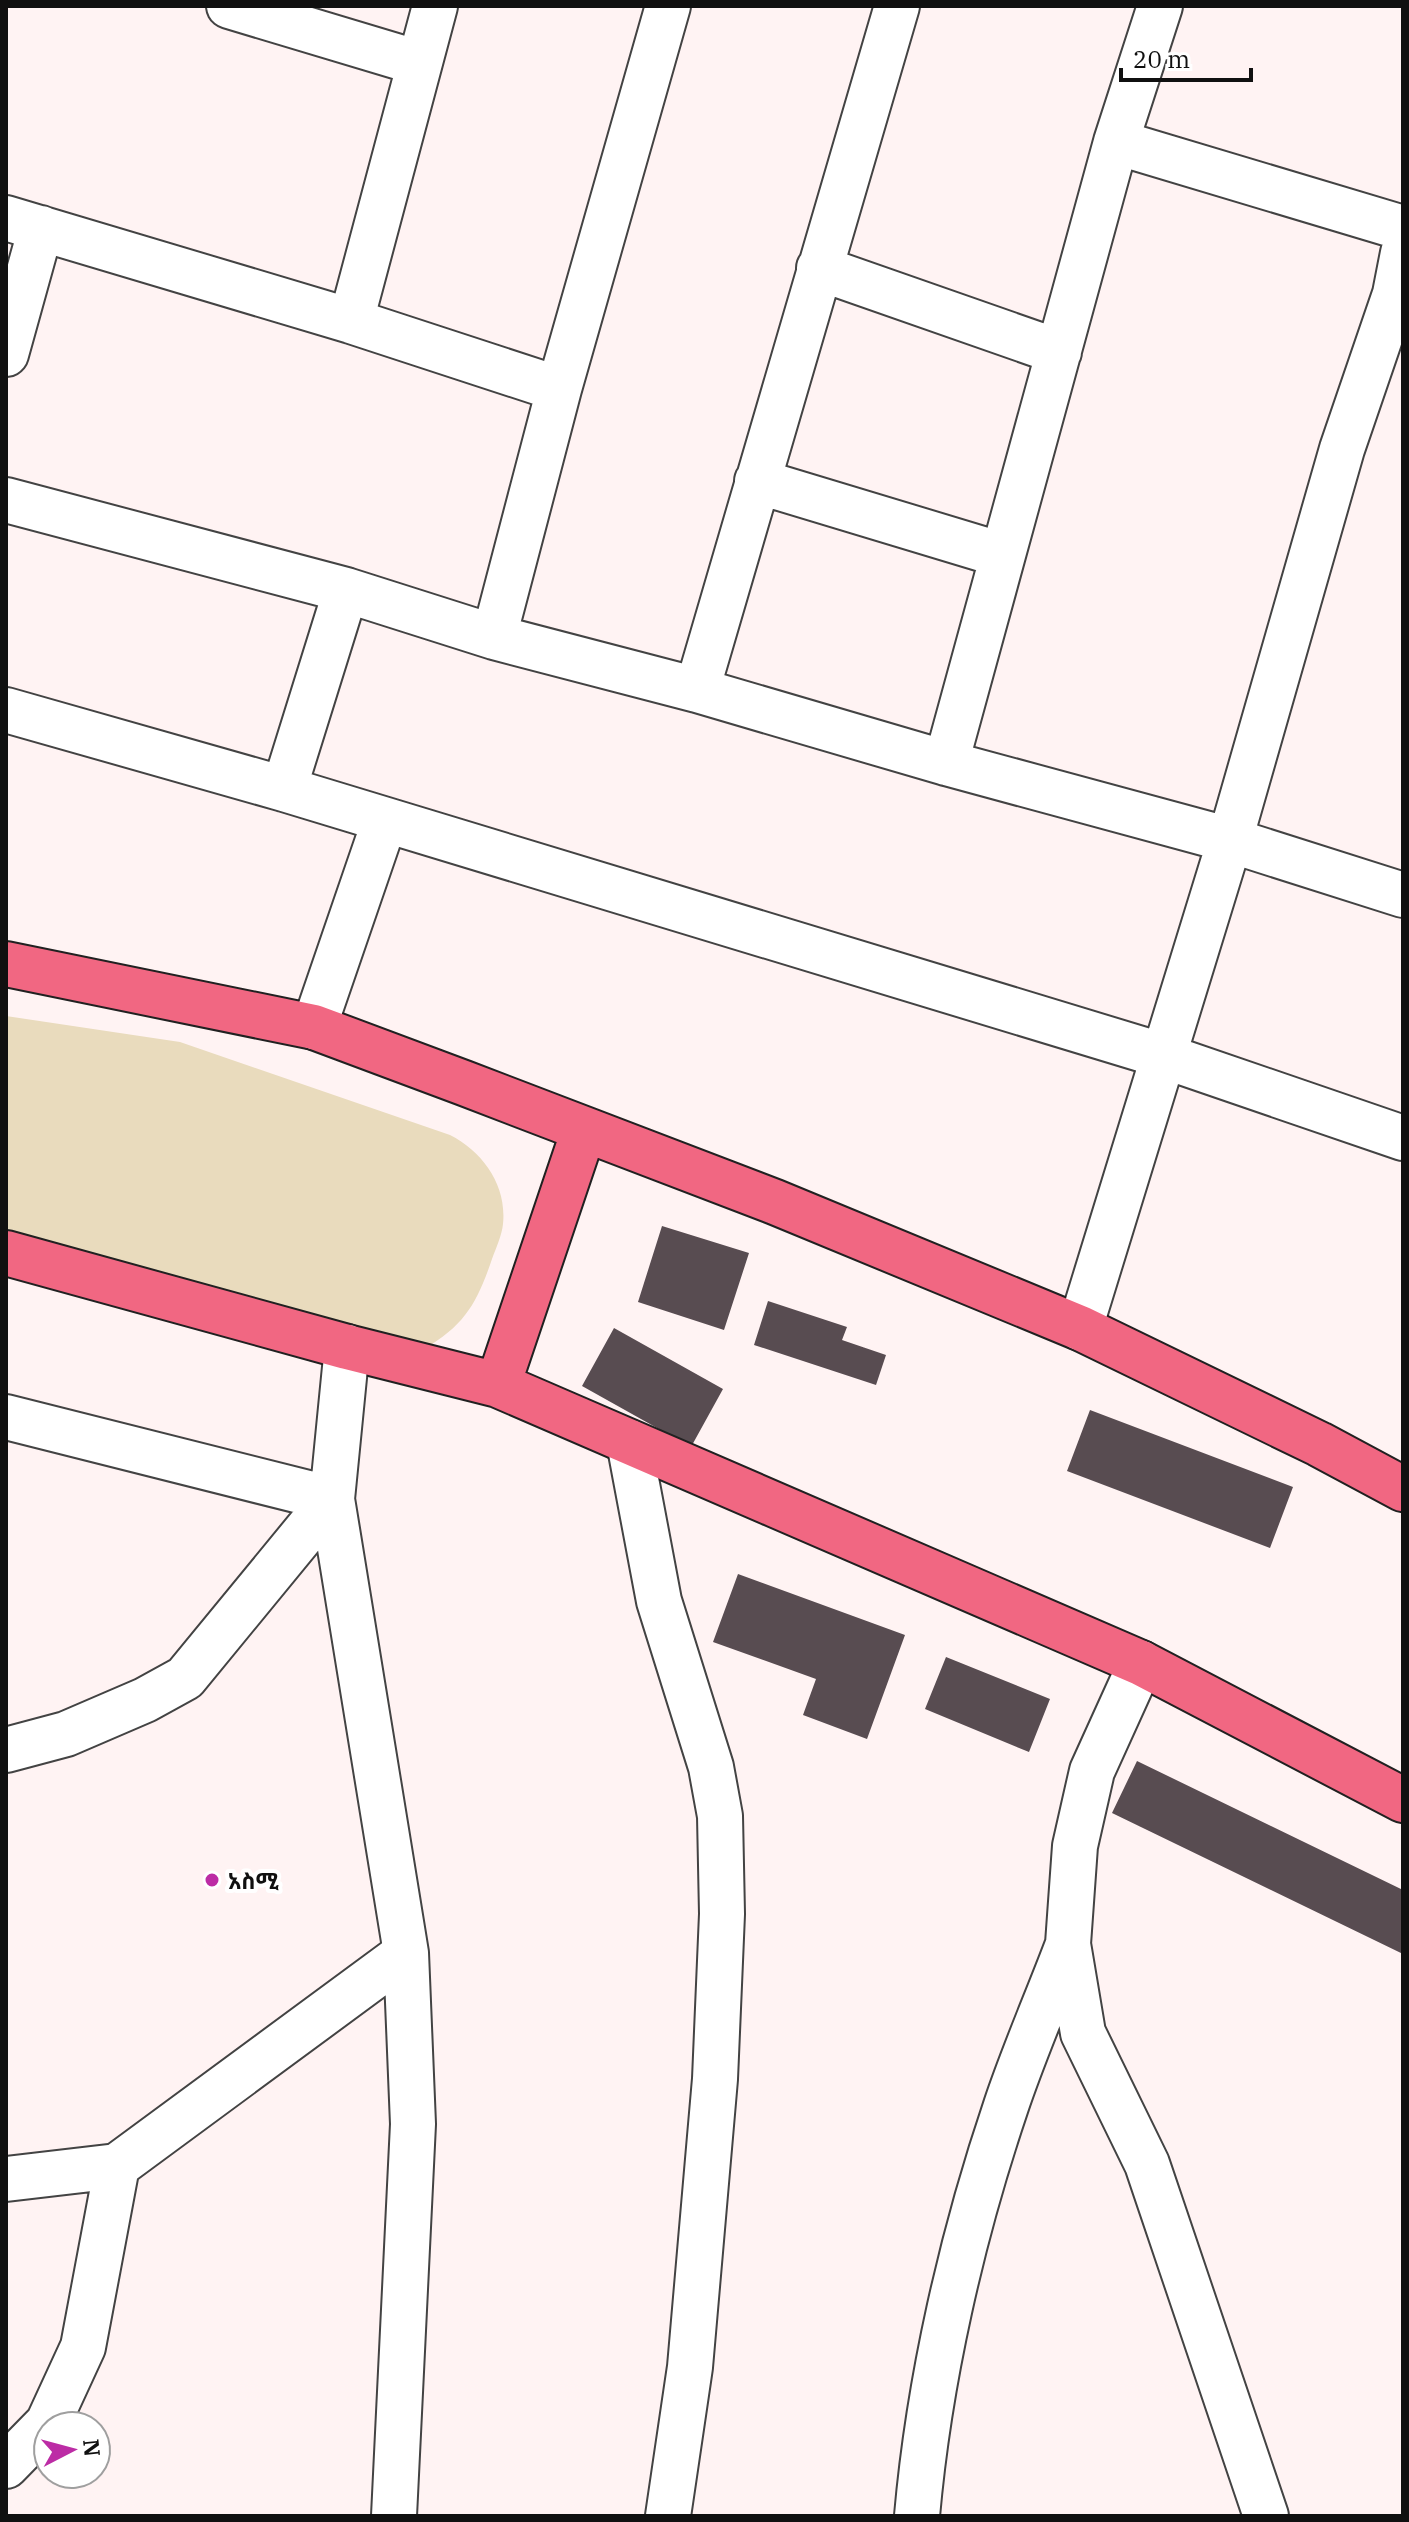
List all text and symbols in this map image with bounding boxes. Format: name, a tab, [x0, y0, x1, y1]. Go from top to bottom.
scale bar	[1121, 32, 1251, 82]
text: 20 m	[1133, 43, 1190, 75]
place label: አስሚ	[228, 1866, 279, 1895]
marker: አስሚ	[203, 1871, 221, 1889]
north arrow	[32, 2410, 112, 2490]
text: N	[77, 2438, 108, 2458]

